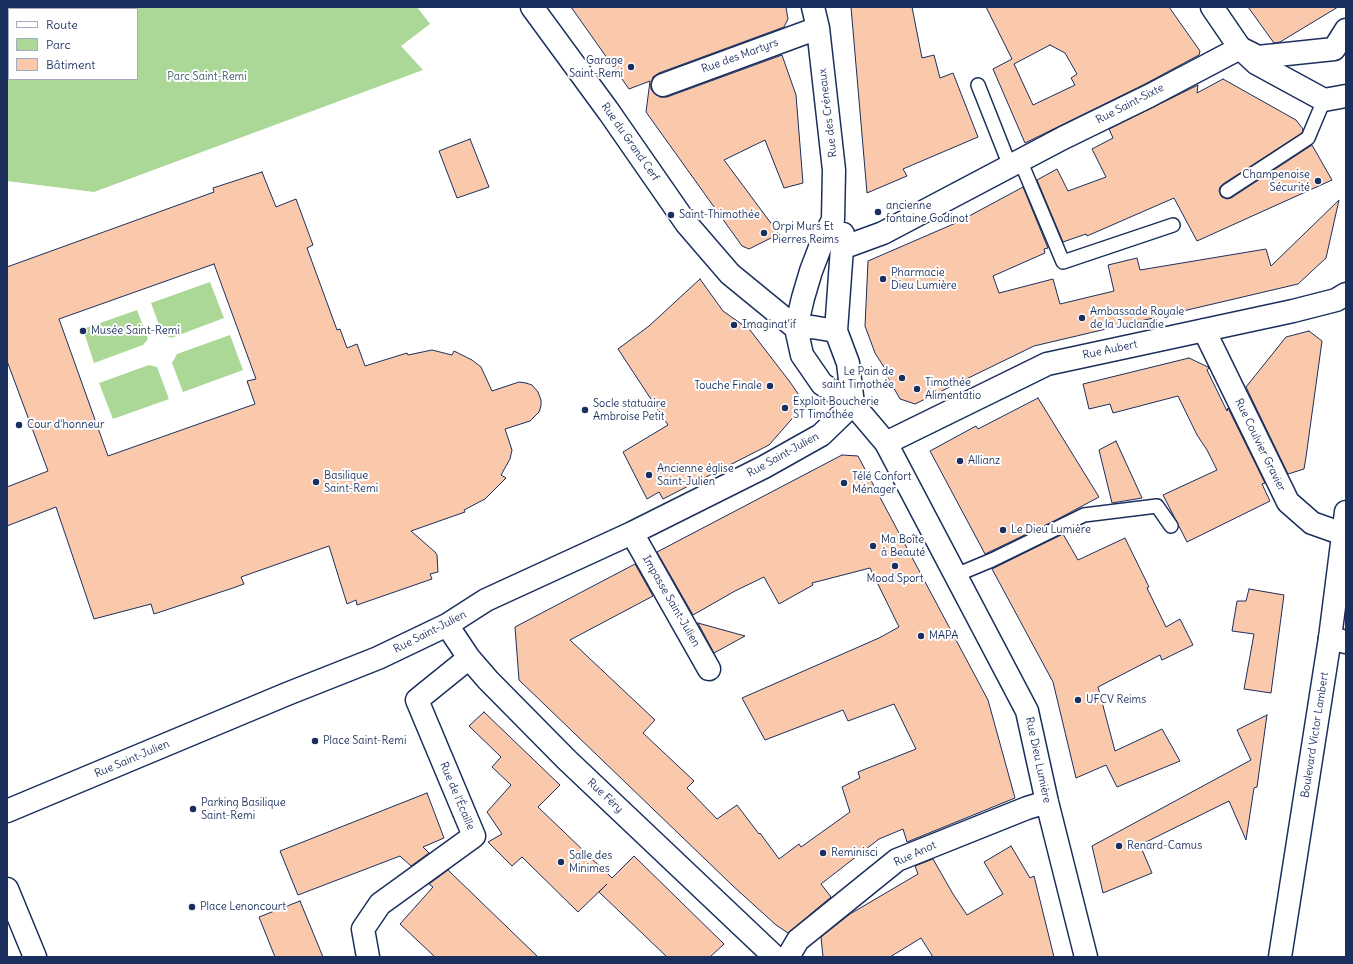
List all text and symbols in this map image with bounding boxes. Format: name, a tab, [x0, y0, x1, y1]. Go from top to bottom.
legend	[8, 8, 138, 80]
text: Route	[46, 17, 78, 32]
street label: Rue des Martyrs	[700, 36, 780, 76]
text: Parc	[46, 37, 71, 52]
place label: Garage Saint-Remi	[569, 54, 623, 80]
text: Bâtiment	[46, 57, 95, 72]
marker: Garage Saint-Remi	[626, 62, 636, 72]
street label: Rue des Créneaux	[816, 68, 840, 158]
park label: Parc Saint-Remi	[167, 70, 247, 84]
street label: Rue Saint-Sixte	[1094, 81, 1166, 127]
street label: Rue du Grand Cerf	[598, 100, 662, 184]
place label: Champenoise Sécurité	[1242, 168, 1310, 194]
marker: Champenoise Sécurité	[1313, 176, 1323, 186]
place label: ancienne fontaine Godinot	[886, 199, 969, 225]
marker: ancienne fontaine Godinot	[873, 207, 883, 217]
place label: Saint-Thimothée	[679, 208, 760, 222]
marker: Saint-Thimothée	[666, 210, 676, 220]
place label: Orpi Murs Et Pierres Reims	[772, 220, 839, 246]
marker: Orpi Murs Et Pierres Reims	[759, 228, 769, 238]
place label: Pharmacie Dieu Lumière	[891, 266, 957, 292]
marker: Pharmacie Dieu Lumière	[878, 274, 888, 284]
place label: Ambassade Royale de la Juclandie	[1090, 305, 1184, 331]
marker: Ambassade Royale de la Juclandie	[1077, 313, 1087, 323]
place label: Imaginat’if	[742, 318, 796, 332]
marker: Imaginat’if	[729, 320, 739, 330]
place label: Musée Saint-Remi	[91, 324, 180, 338]
marker: Musée Saint-Remi	[78, 326, 88, 336]
street label: Rue Aubert	[1081, 338, 1139, 362]
place label: Le Pain de saint Timothée	[822, 365, 894, 391]
marker: Le Pain de saint Timothée	[897, 373, 907, 383]
place label: Timothée Alimentatio	[925, 376, 981, 402]
place label: Touche Finale	[694, 379, 762, 393]
marker: Touche Finale	[765, 381, 775, 391]
marker: Timothée Alimentatio	[912, 384, 922, 394]
place label: Exploit Boucherie ST Timothée	[793, 395, 879, 421]
street label: Rue Coulvier Gravier	[1232, 396, 1288, 494]
place label: Socle statuaire Ambroise Petit	[593, 397, 666, 423]
marker: Exploit Boucherie ST Timothée	[780, 403, 790, 413]
marker: Socle statuaire Ambroise Petit	[580, 405, 590, 415]
place label: Cour d'honneur	[27, 418, 105, 432]
marker: Cour d'honneur	[14, 420, 24, 430]
street label: Rue Saint-Julien	[745, 430, 821, 480]
place label: Allianz	[968, 454, 1000, 468]
marker: Allianz	[955, 456, 965, 466]
place label: Ancienne église Saint-Julien	[657, 462, 734, 488]
place label: Basilique Saint-Remi	[324, 469, 378, 495]
marker: Ancienne église Saint-Julien	[644, 470, 654, 480]
place label: Télé Confort Ménager	[852, 470, 911, 496]
marker: Basilique Saint-Remi	[311, 477, 321, 487]
marker: Télé Confort Ménager	[839, 478, 849, 488]
place label: Le Dieu Lumière	[1011, 523, 1091, 537]
marker: Le Dieu Lumière	[998, 525, 1008, 535]
place label: Ma Boîte à Beauté	[881, 533, 925, 559]
marker: Ma Boîte à Beauté	[868, 541, 878, 551]
street label: Impasse Saint-Julien	[639, 553, 703, 649]
marker: Mood Sport	[890, 561, 900, 571]
place label: Mood Sport	[866, 572, 924, 586]
street label: Rue Saint-Julien	[391, 608, 469, 656]
place label: MAPA	[929, 629, 958, 643]
marker: MAPA	[916, 631, 926, 641]
street label: Boulevard Victor Lambert	[1299, 671, 1331, 799]
place label: UFCV Reims	[1086, 693, 1146, 707]
marker: UFCV Reims	[1073, 695, 1083, 705]
street label: Rue Dieu Lumière	[1022, 716, 1054, 804]
place label: Place Saint-Remi	[323, 734, 406, 748]
marker: Place Saint-Remi	[310, 736, 320, 746]
street label: Rue Saint-Julien	[93, 737, 171, 781]
street label: Rue de l'Écaille	[437, 760, 477, 832]
street label: Rue Féry	[584, 776, 626, 816]
place label: Parking Basilique Saint-Remi	[201, 796, 286, 822]
marker: Parking Basilique Saint-Remi	[188, 804, 198, 814]
street label: Rue Anot	[892, 838, 938, 870]
place label: Renard-Camus	[1127, 839, 1202, 853]
marker: Renard-Camus	[1114, 841, 1124, 851]
place label: Reminisci	[831, 846, 878, 860]
marker: Reminisci	[818, 848, 828, 858]
place label: Salle des Minimes	[569, 849, 612, 875]
marker: Salle des Minimes	[556, 857, 566, 867]
place label: Place Lenoncourt	[200, 900, 286, 914]
marker: Place Lenoncourt	[187, 902, 197, 912]

